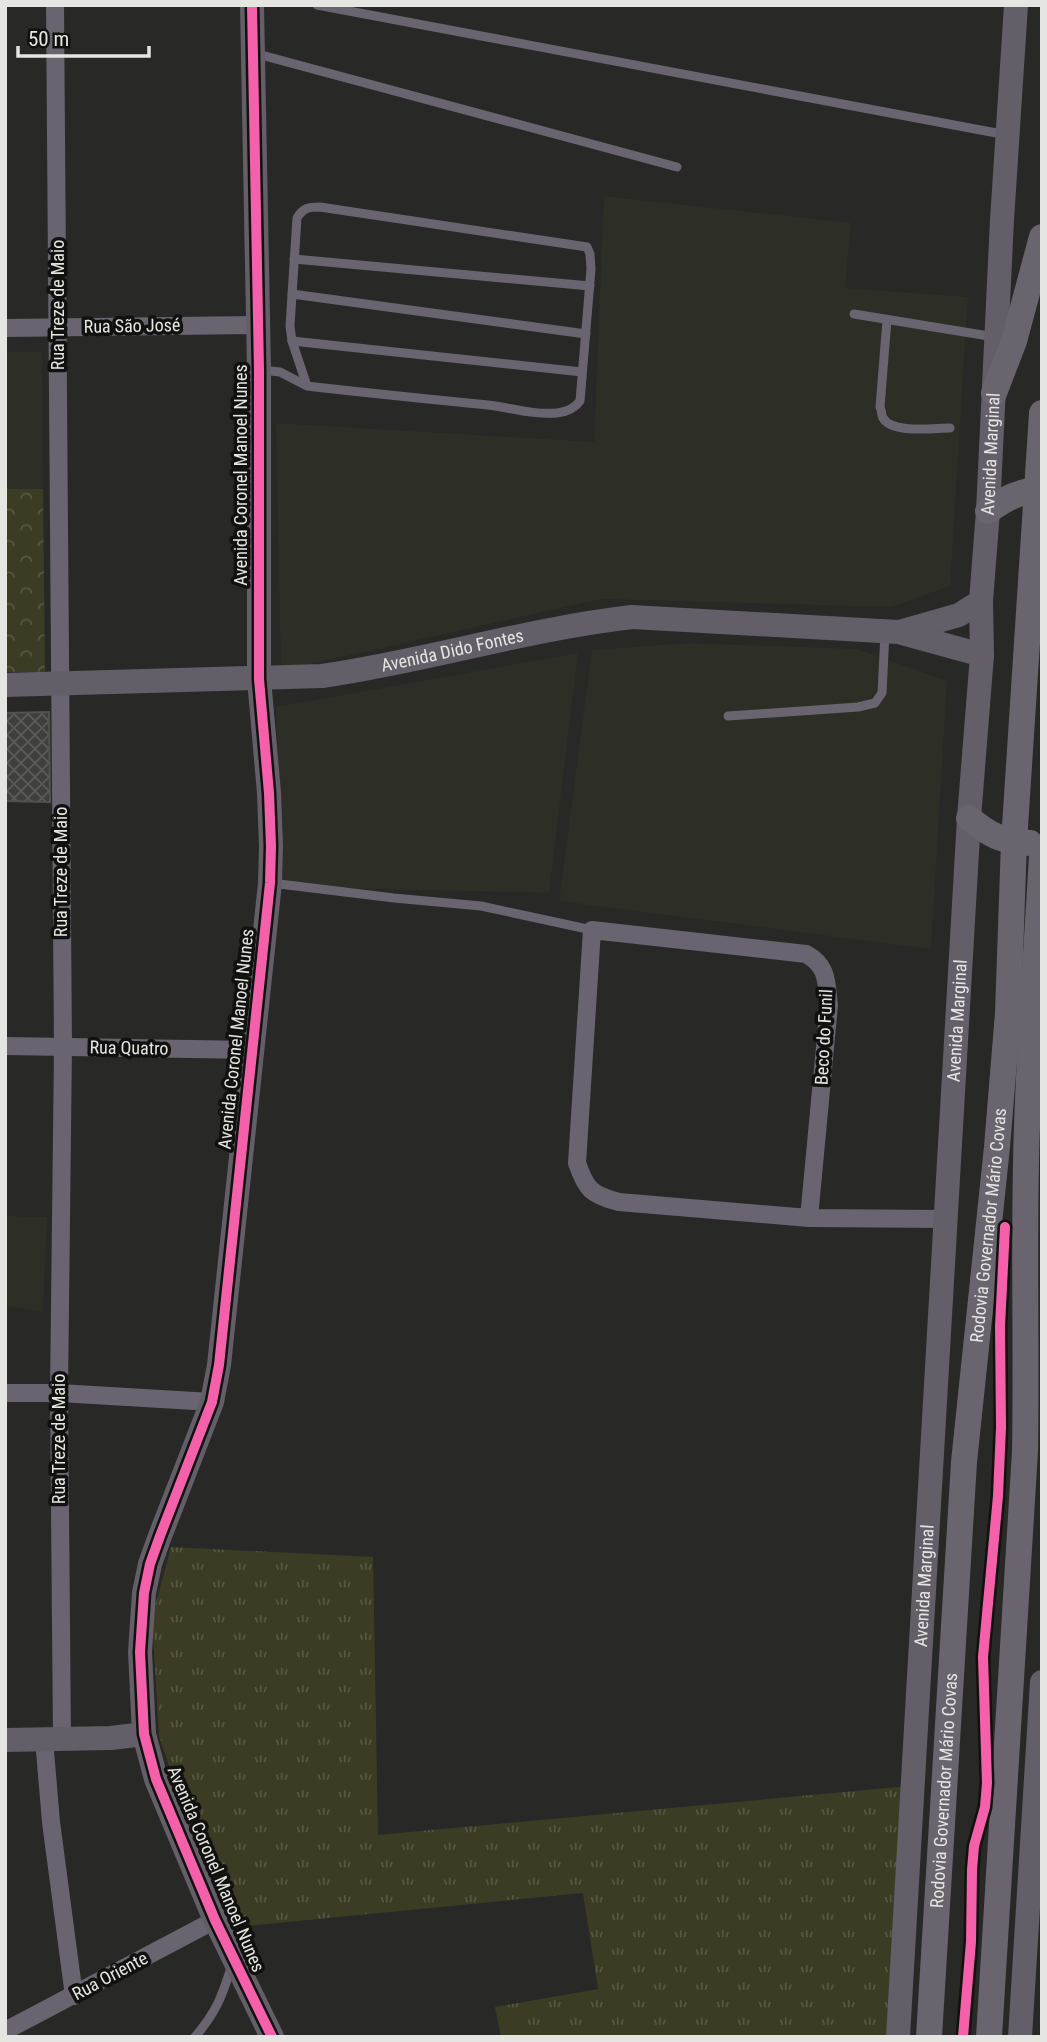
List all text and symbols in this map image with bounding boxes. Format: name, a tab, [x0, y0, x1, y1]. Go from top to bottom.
scale bar	[18, 14, 149, 58]
text: 50 m	[28, 27, 69, 51]
street label: Rua Treze de Maio	[47, 240, 68, 370]
street label: Rua São José	[84, 314, 180, 337]
street label: Avenida Coronel Manoel Nunes	[230, 364, 251, 586]
street label: Avenida Marginal	[977, 392, 1004, 516]
street label: Avenida Dido Fontes	[379, 624, 525, 676]
street label: Rua Treze de Maio	[50, 807, 71, 937]
street label: Avenida Coronel Manoel Nunes	[213, 928, 258, 1150]
street label: Avenida Marginal	[943, 959, 971, 1083]
street label: Beco do Funil	[811, 988, 836, 1085]
street label: Rua Quatro	[89, 1036, 169, 1059]
street label: Rodovia Governador Mário Covas	[966, 1107, 1010, 1344]
street label: Rua Treze de Maio	[48, 1374, 69, 1504]
street label: Avenida Marginal	[910, 1524, 938, 1648]
street label: Rodovia Governador Mário Covas	[926, 1672, 961, 1909]
street label: Avenida Coronel Manoel Nunes	[164, 1763, 269, 1975]
street label: Rua Oriente	[68, 1947, 151, 2004]

